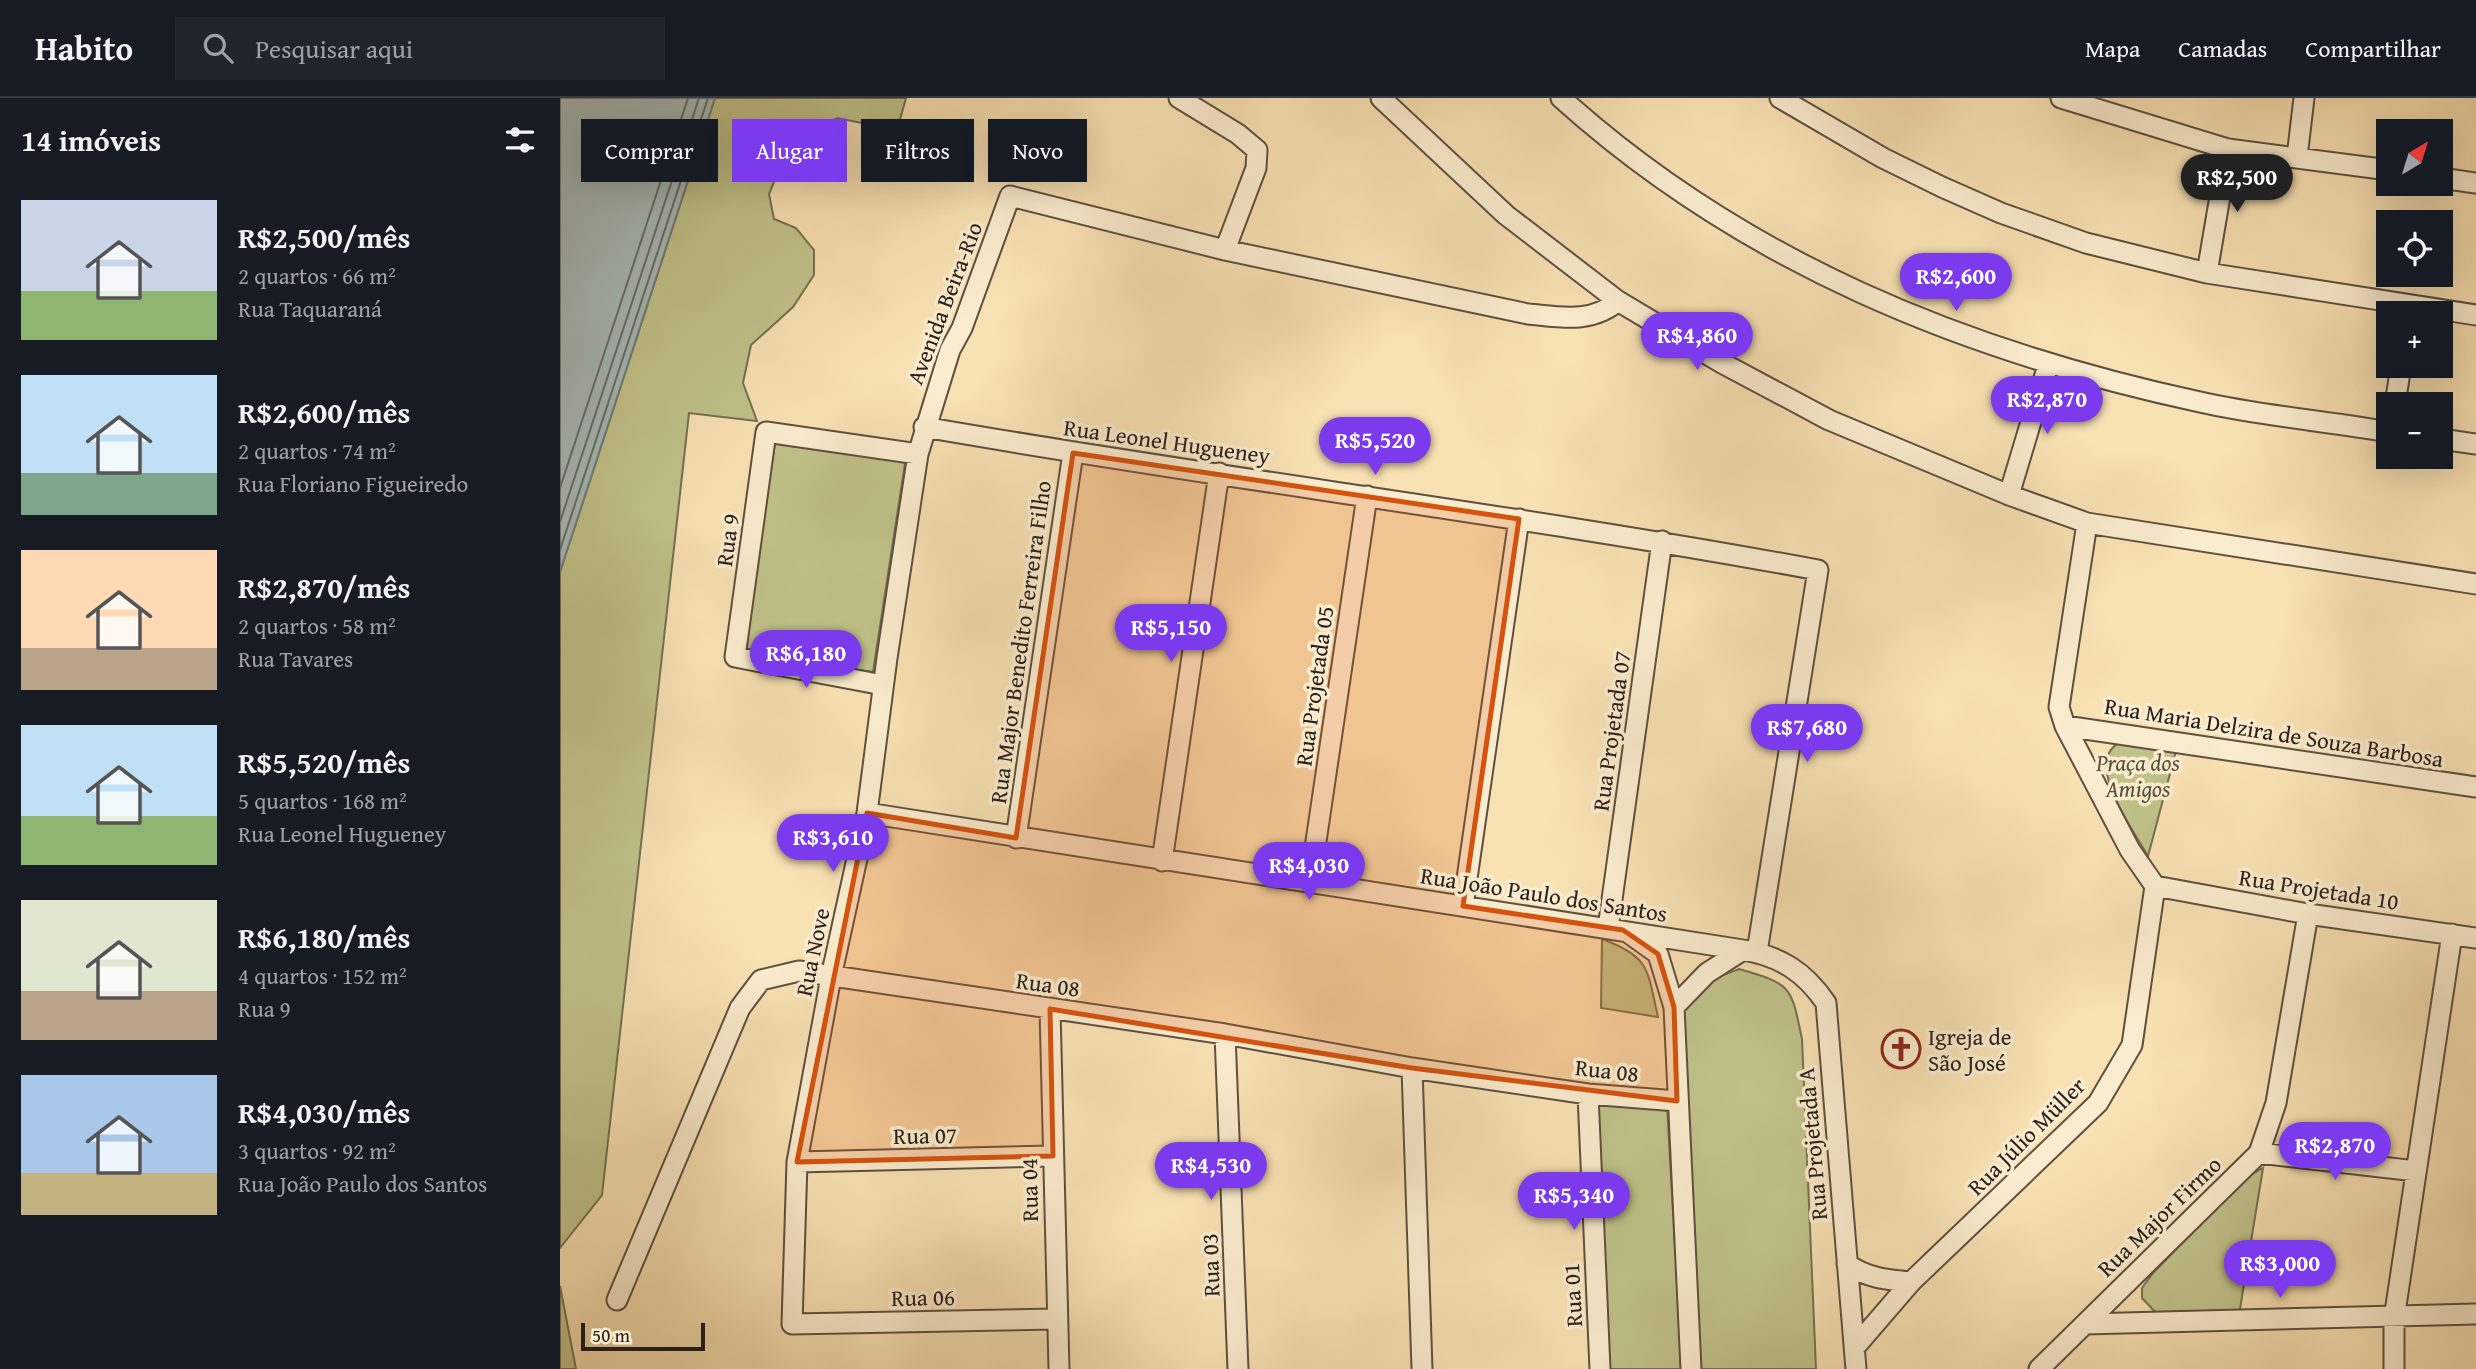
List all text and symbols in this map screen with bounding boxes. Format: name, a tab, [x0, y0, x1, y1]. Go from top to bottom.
search box	[175, 17, 665, 80]
text: Habito	[35, 24, 133, 72]
icon: search	[199, 29, 237, 67]
text: Pesquisar aqui	[255, 29, 413, 68]
text: Mapa	[2085, 31, 2140, 66]
text: Camadas	[2178, 31, 2267, 66]
text: Compartilhar	[2305, 31, 2441, 66]
text: 14 imóveis	[21, 118, 161, 162]
chip: Comprar	[581, 119, 718, 182]
chip: Alugar	[732, 119, 847, 182]
chip: Filtros	[861, 119, 974, 182]
chip: Novo	[988, 119, 1087, 182]
north arrow	[2376, 119, 2454, 196]
map controls	[2376, 119, 2453, 469]
icon: filters	[501, 121, 539, 159]
pin: R$2,500	[2172, 155, 2302, 214]
text: R$2,500	[2197, 160, 2277, 193]
button: locate	[2376, 210, 2453, 287]
text: R$2,500/mês	[238, 215, 410, 259]
street label: Avenida Beira-Rio	[898, 217, 990, 389]
icon: home	[77, 228, 161, 312]
pin: R$2,600	[1891, 254, 2021, 313]
text: 2 quartos · 66 m²	[238, 259, 396, 292]
text: R$2,600	[1916, 259, 1996, 292]
text: Rua Taquaraná	[238, 292, 382, 325]
button: +	[2376, 301, 2453, 378]
pin: R$4,860	[1632, 313, 1762, 372]
text: R$4,860	[1657, 318, 1737, 351]
pin: R$2,870	[1982, 376, 2112, 436]
text: R$2,870	[2007, 382, 2087, 415]
text: R$2,600/mês	[238, 390, 410, 434]
button: −	[2376, 392, 2453, 469]
icon: home	[77, 403, 161, 487]
street label: Rua Leonel Hugueney	[1062, 410, 1273, 472]
pin: R$5,520	[1310, 418, 1440, 477]
text: R$5,520	[1335, 423, 1415, 456]
text: 2 quartos · 74 m²	[238, 434, 396, 467]
text: Rua Floriano Figueiredo	[238, 467, 468, 500]
street label: Rua Major Benedito Ferreira Filho	[981, 478, 1059, 806]
street label: Rua 9	[707, 512, 747, 568]
text: R$2,870/mês	[238, 565, 410, 609]
icon: home	[77, 578, 161, 662]
pin: R$5,150	[1106, 604, 1236, 664]
street label: Rua Projetada 05	[1286, 604, 1342, 768]
text: 2 quartos · 58 m²	[238, 609, 396, 642]
text: R$5,150	[1131, 610, 1211, 643]
pin: R$6,180	[741, 630, 871, 690]
text: R$6,180	[766, 636, 846, 669]
text: Rua Tavares	[238, 642, 353, 675]
street label: Rua Projetada 07	[1583, 649, 1639, 813]
street label: Rua Maria Delzira de Souza Barbosa	[2102, 689, 2446, 775]
pin: R$7,680	[1742, 704, 1872, 764]
text: R$7,680	[1767, 710, 1847, 743]
text: R$5,520/mês	[238, 740, 410, 784]
park label: Praça dos Amigos	[2095, 746, 2180, 805]
icon: home	[77, 753, 161, 837]
text: 5 quartos · 168 m²	[238, 784, 407, 817]
pin: R$3,610	[768, 814, 898, 874]
text: Rua Leonel Hugueney	[238, 817, 446, 850]
text: R$3,610	[793, 820, 873, 853]
pin: R$4,030	[1244, 842, 1374, 902]
text: R$4,030	[1269, 848, 1349, 881]
street label: Rua João Paulo dos Santos	[1418, 858, 1670, 930]
street label: Rua Projetada 10	[2237, 860, 2401, 918]
street label: Rua Nove	[787, 905, 837, 999]
text: R$6,180/mês	[238, 915, 410, 959]
icon: home	[77, 928, 161, 1012]
text: 4 quartos · 152 m²	[238, 959, 407, 992]
street label: Rua 08	[1014, 963, 1082, 1005]
text: Rua 9	[238, 992, 291, 1025]
place label: Igreja de São José	[1928, 1020, 2012, 1079]
church icon: Igreja de São José	[1880, 1028, 1922, 1070]
street label: Rua 08	[1574, 1050, 1640, 1090]
street label: Rua Projetada A	[1789, 1066, 1835, 1222]
street label: Rua Júlio Müller	[1959, 1069, 2093, 1203]
text: R$4,030/mês	[238, 1090, 410, 1134]
icon: home	[77, 1103, 161, 1187]
street label: Rua 07	[893, 1118, 957, 1152]
pin: R$2,870	[2270, 1122, 2400, 1182]
text: R$2,870	[2295, 1128, 2375, 1161]
text: 3 quartos · 92 m²	[238, 1134, 396, 1167]
pin: R$4,530	[1146, 1142, 1276, 1202]
text: R$4,530	[1171, 1148, 1251, 1181]
street label: Rua Major Firmo	[2089, 1148, 2229, 1284]
street label: Rua 04	[1012, 1158, 1046, 1222]
text: Rua João Paulo dos Santos	[238, 1167, 487, 1200]
pin: R$5,340	[1509, 1172, 1639, 1232]
text: R$5,340	[1534, 1178, 1614, 1211]
street label: Rua 03	[1192, 1233, 1228, 1297]
pin: R$3,000	[2215, 1240, 2345, 1300]
text: R$3,000	[2240, 1246, 2320, 1279]
street label: Rua 01	[1554, 1262, 1590, 1328]
street label: Rua 06	[891, 1280, 955, 1314]
scale bar	[581, 1320, 705, 1352]
text: 50 m	[592, 1321, 630, 1349]

